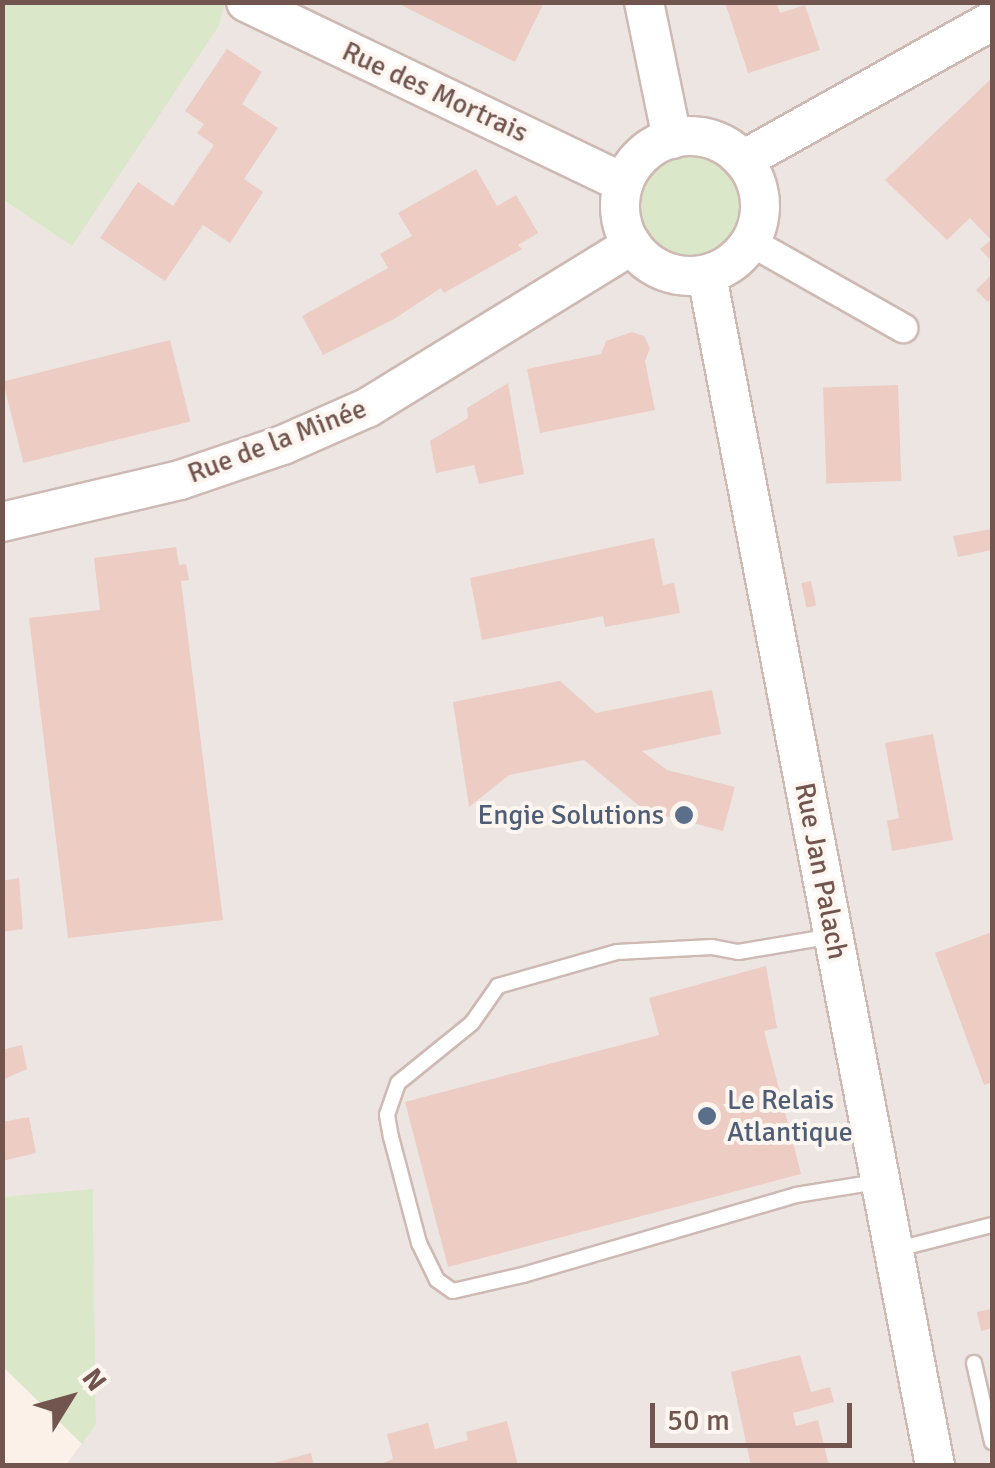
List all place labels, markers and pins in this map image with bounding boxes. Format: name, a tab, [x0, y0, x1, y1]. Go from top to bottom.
place label: Engie Solutions	[477, 798, 664, 832]
marker: Engie Solutions	[673, 804, 695, 826]
place label: Le Relais Atlantique	[727, 1083, 853, 1149]
marker: Le Relais Atlantique	[696, 1105, 718, 1127]

